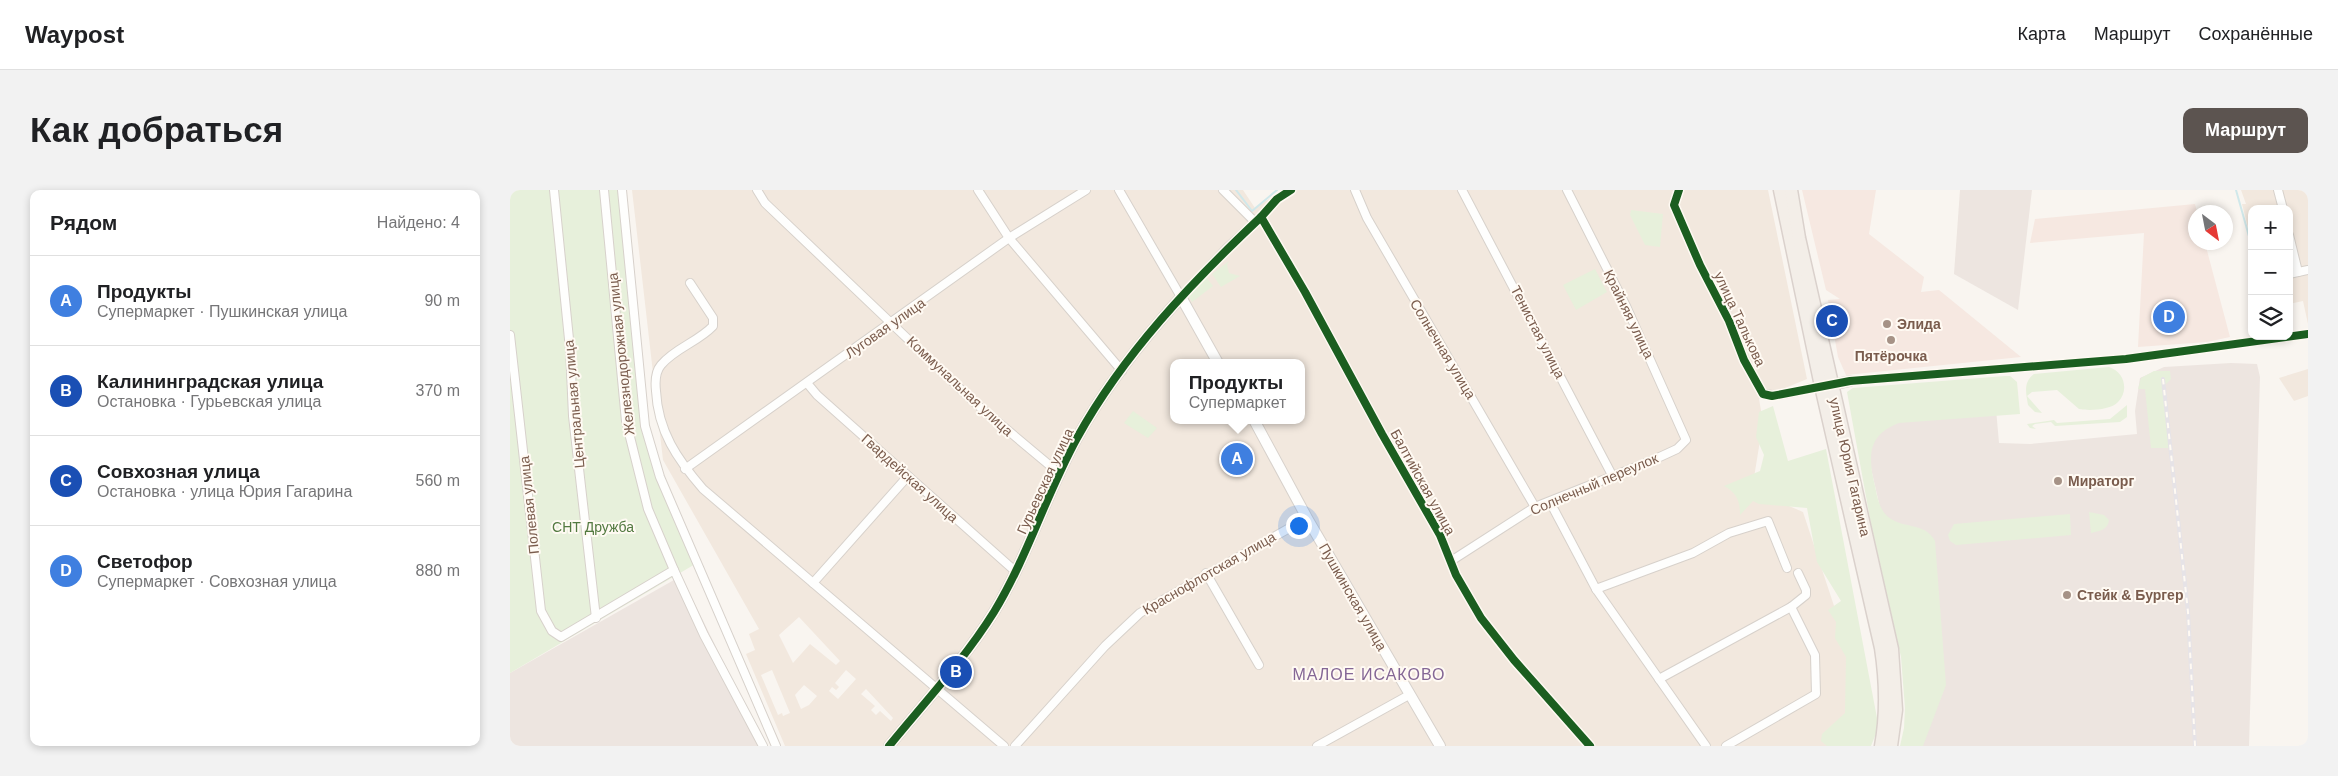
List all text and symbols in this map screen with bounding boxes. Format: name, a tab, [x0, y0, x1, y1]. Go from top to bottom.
text: Waypost	[25, 21, 124, 48]
text: Карта	[2018, 24, 2066, 44]
text: Маршрут	[2094, 24, 2170, 44]
text: Сохранённые	[2198, 24, 2313, 44]
button: Маршрут	[2183, 108, 2308, 153]
text: Как добраться	[30, 110, 283, 149]
north arrow	[2188, 205, 2233, 250]
map controls	[2248, 205, 2293, 340]
button: +	[2248, 205, 2293, 250]
text: Рядом	[50, 211, 117, 234]
text: Найдено: 4	[377, 214, 460, 231]
button: −	[2248, 250, 2293, 295]
street label: Крайняя улица	[1601, 267, 1658, 361]
street label: улица Талькова	[1711, 269, 1769, 369]
street label: Железнодорожная улица	[604, 272, 638, 436]
text: Продукты	[97, 281, 192, 302]
street label: Тенистая улица	[1508, 283, 1568, 381]
text: A	[60, 292, 72, 309]
text: 90 m	[424, 292, 460, 309]
street label: Луговая улица	[842, 294, 928, 361]
button: layers	[2248, 295, 2293, 340]
street label: Солнечная улица	[1407, 296, 1479, 402]
pin: D	[2153, 298, 2185, 336]
pin: C	[1816, 302, 1848, 340]
text: Супермаркет · Пушкинская улица	[97, 303, 347, 320]
place label: Элида	[1897, 316, 1941, 332]
marker: Элида	[1881, 318, 1893, 330]
street label: Коммунальная улица	[904, 333, 1016, 439]
marker: Пятёрочка	[1885, 334, 1897, 346]
street label: Центральная улица	[560, 339, 588, 469]
place label: Пятёрочка	[1855, 348, 1927, 364]
popup	[1170, 359, 1305, 424]
text: Калининградская улица	[97, 371, 323, 392]
text: Продукты	[1189, 372, 1283, 393]
text: B	[60, 382, 72, 399]
text: 370 m	[416, 382, 460, 399]
text: Остановка · Гурьевская улица	[97, 393, 321, 410]
text: Супермаркет	[1189, 394, 1286, 411]
street label: улица Юрия Гагарина	[1826, 396, 1874, 538]
street label: Гурьевская улица	[1013, 425, 1077, 536]
street label: Балтийская улица	[1387, 426, 1459, 538]
street label: Гвардейская улица	[858, 430, 962, 526]
pin: A	[1221, 440, 1253, 478]
street label: Солнечный переулок	[1528, 449, 1661, 518]
street label: Полевая улица	[516, 455, 542, 555]
text: Совхозная улица	[97, 461, 260, 482]
text: C	[60, 472, 72, 489]
text: 560 m	[416, 472, 460, 489]
place label: Мираторг	[2068, 473, 2134, 489]
marker: Мираторг	[2052, 475, 2064, 487]
text: Остановка · улица Юрия Гагарина	[97, 483, 352, 500]
your location	[1286, 513, 1312, 539]
park label: СНТ Дружба	[552, 519, 634, 535]
street label: Краснофлотская улица	[1140, 528, 1278, 618]
street label: Пушкинская улица	[1316, 541, 1390, 654]
text: Светофор	[97, 551, 193, 572]
text: D	[60, 562, 72, 579]
text: 880 m	[416, 562, 460, 579]
text: Супермаркет · Совхозная улица	[97, 573, 337, 590]
place label: Стейк & Бургер	[2077, 587, 2183, 603]
marker: Стейк & Бургер	[2061, 589, 2073, 601]
pin: B	[940, 653, 972, 691]
district label: МАЛОЕ ИСАКОВО	[1293, 666, 1445, 683]

